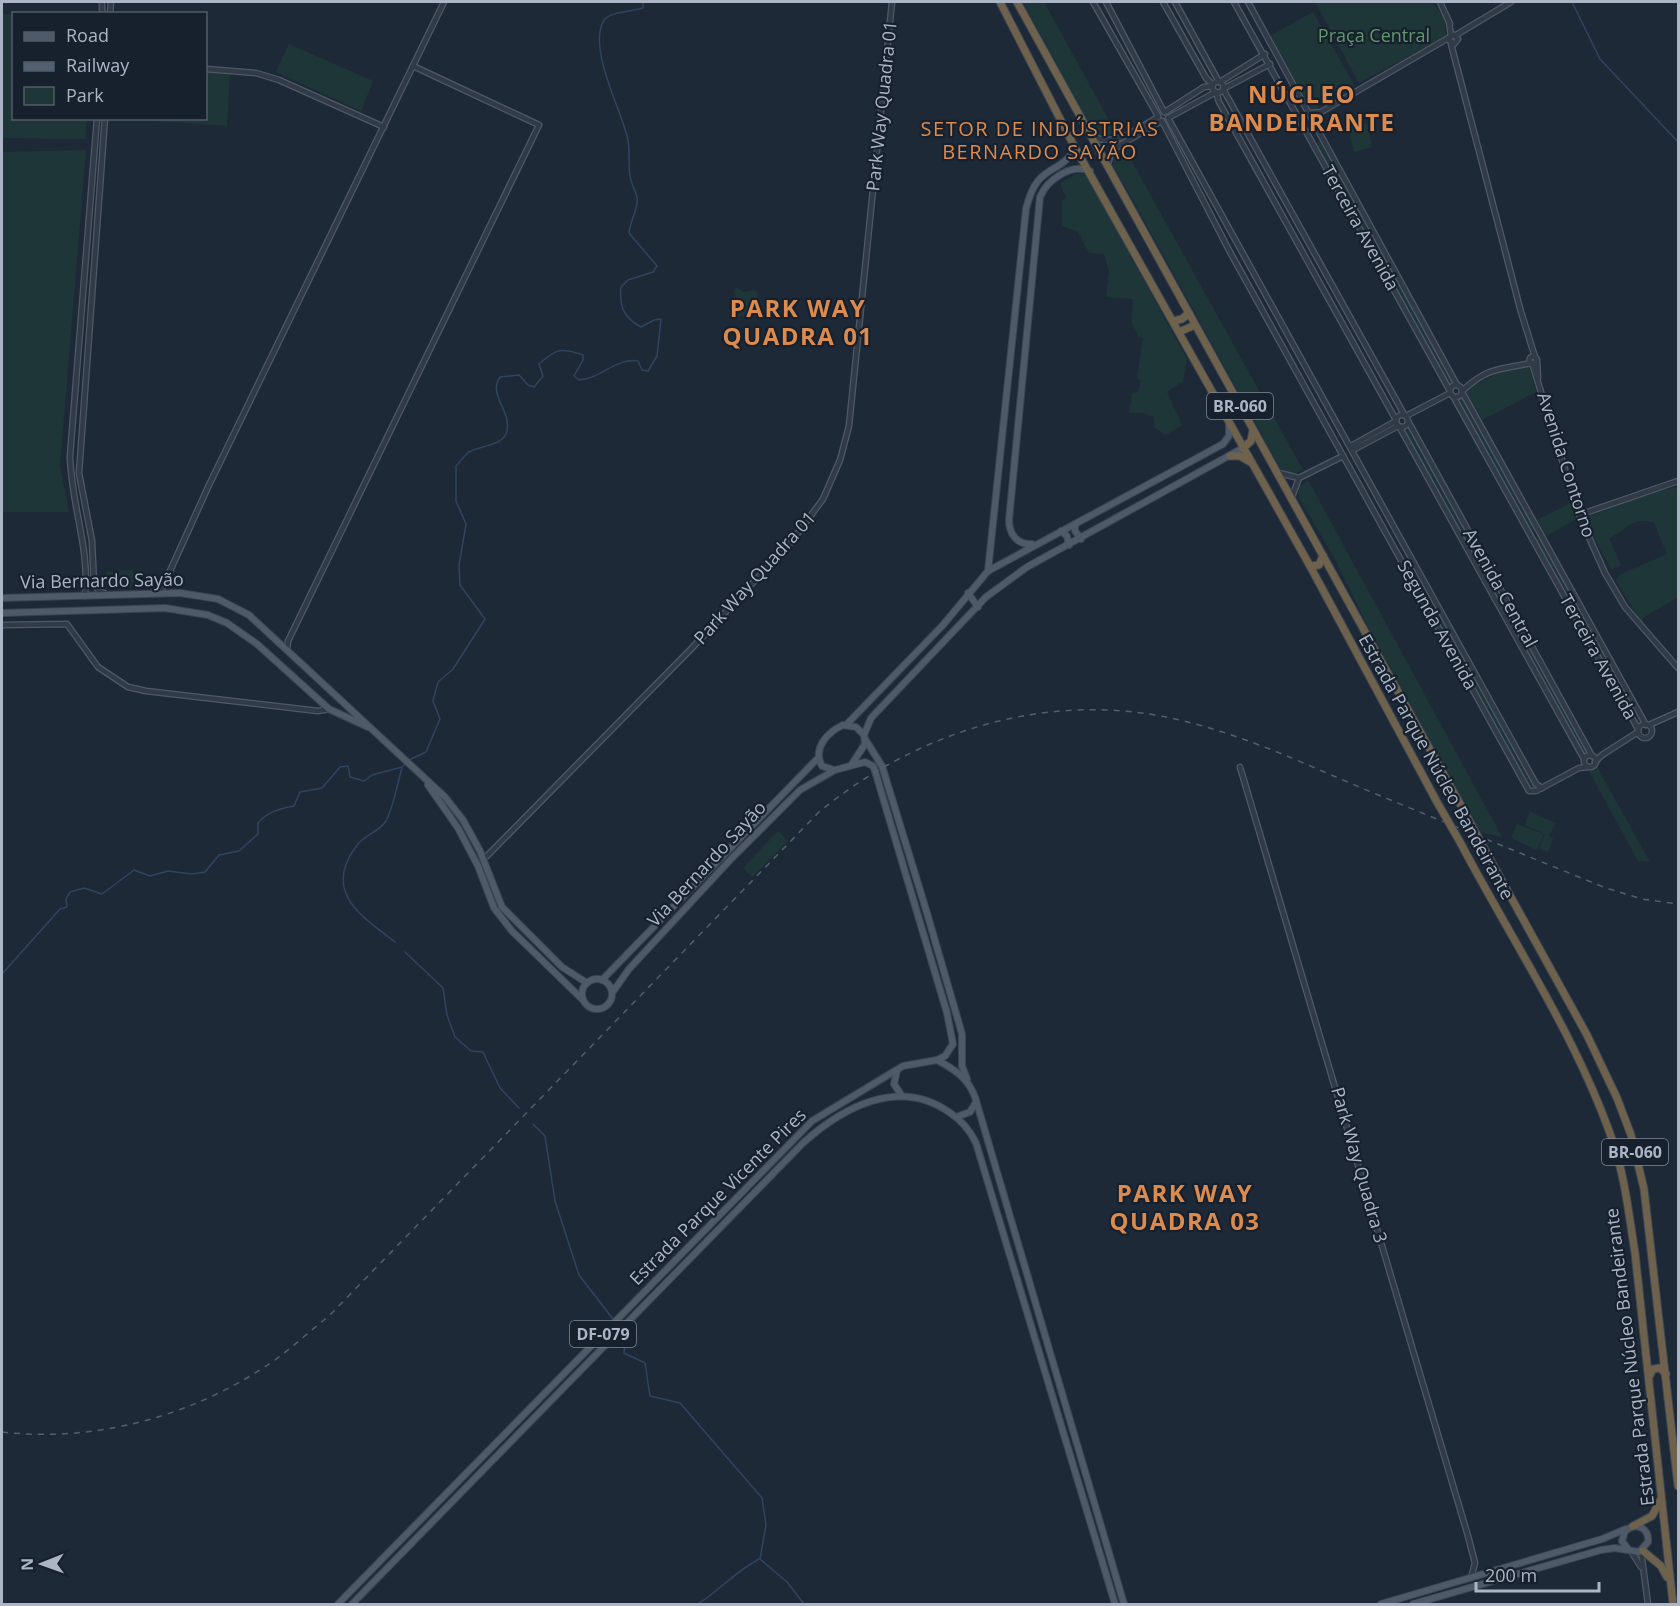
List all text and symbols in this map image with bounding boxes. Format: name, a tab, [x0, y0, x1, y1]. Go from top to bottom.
legend	[12, 12, 207, 120]
street label: Park Way Quadra 01	[860, 19, 902, 192]
text: Road	[66, 23, 109, 47]
park label: Praça Central	[1318, 23, 1430, 47]
text: Railway	[66, 53, 130, 77]
district label: NÚCLEO BANDEIRANTE	[1208, 77, 1396, 138]
text: Park	[66, 83, 104, 107]
district label: SETOR DE INDÚSTRIAS BERNARDO SAYÃO	[921, 115, 1159, 165]
street label: Terceira Avenida	[1316, 161, 1405, 294]
district label: PARK WAY QUADRA 01	[722, 291, 874, 352]
street label: Avenida Contorno	[1532, 389, 1602, 540]
road number: BR-060	[1207, 393, 1273, 419]
street label: Park Way Quadra 01	[688, 506, 820, 649]
street label: Avenida Central	[1458, 524, 1544, 651]
street label: Segunda Avenida	[1392, 555, 1483, 694]
street label: Via Bernardo Sayão	[20, 567, 184, 593]
street label: Terceira Avenida	[1554, 590, 1643, 723]
street label: Estrada Parque Núcleo Bandeirante	[1354, 630, 1520, 903]
street label: Via Bernardo Sayão	[642, 795, 771, 931]
street label: Park Way Quadra 3	[1326, 1084, 1394, 1245]
street label: Estrada Parque Vicente Pires	[624, 1103, 811, 1290]
road number: BR-060	[1602, 1139, 1668, 1165]
district label: PARK WAY QUADRA 03	[1109, 1176, 1261, 1237]
street label: Estrada Parque Núcleo Bandeirante	[1599, 1207, 1659, 1507]
road number: DF-079	[570, 1321, 636, 1347]
north arrow	[12, 1534, 72, 1594]
scale bar	[1476, 1555, 1599, 1593]
text: N	[16, 1558, 38, 1571]
text: 200 m	[1485, 1563, 1537, 1587]

